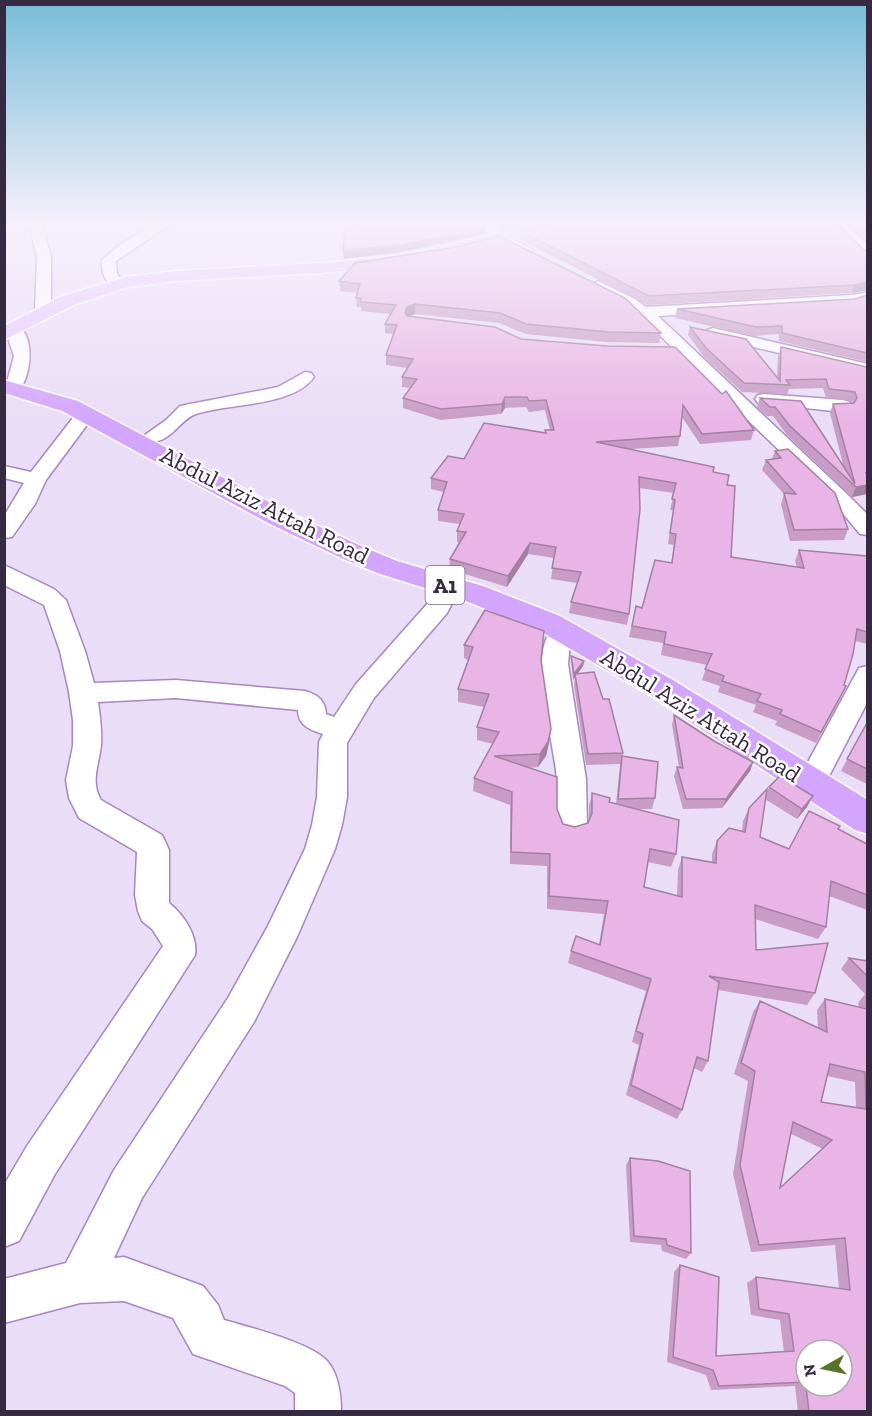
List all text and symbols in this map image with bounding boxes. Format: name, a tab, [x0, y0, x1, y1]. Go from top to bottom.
street label: Abdul Aziz Attah Road	[156, 440, 374, 570]
road number: A1	[426, 566, 464, 604]
street label: Abdul Aziz Attah Road	[596, 642, 806, 788]
north arrow	[794, 1338, 854, 1398]
text: N	[799, 1363, 820, 1378]

